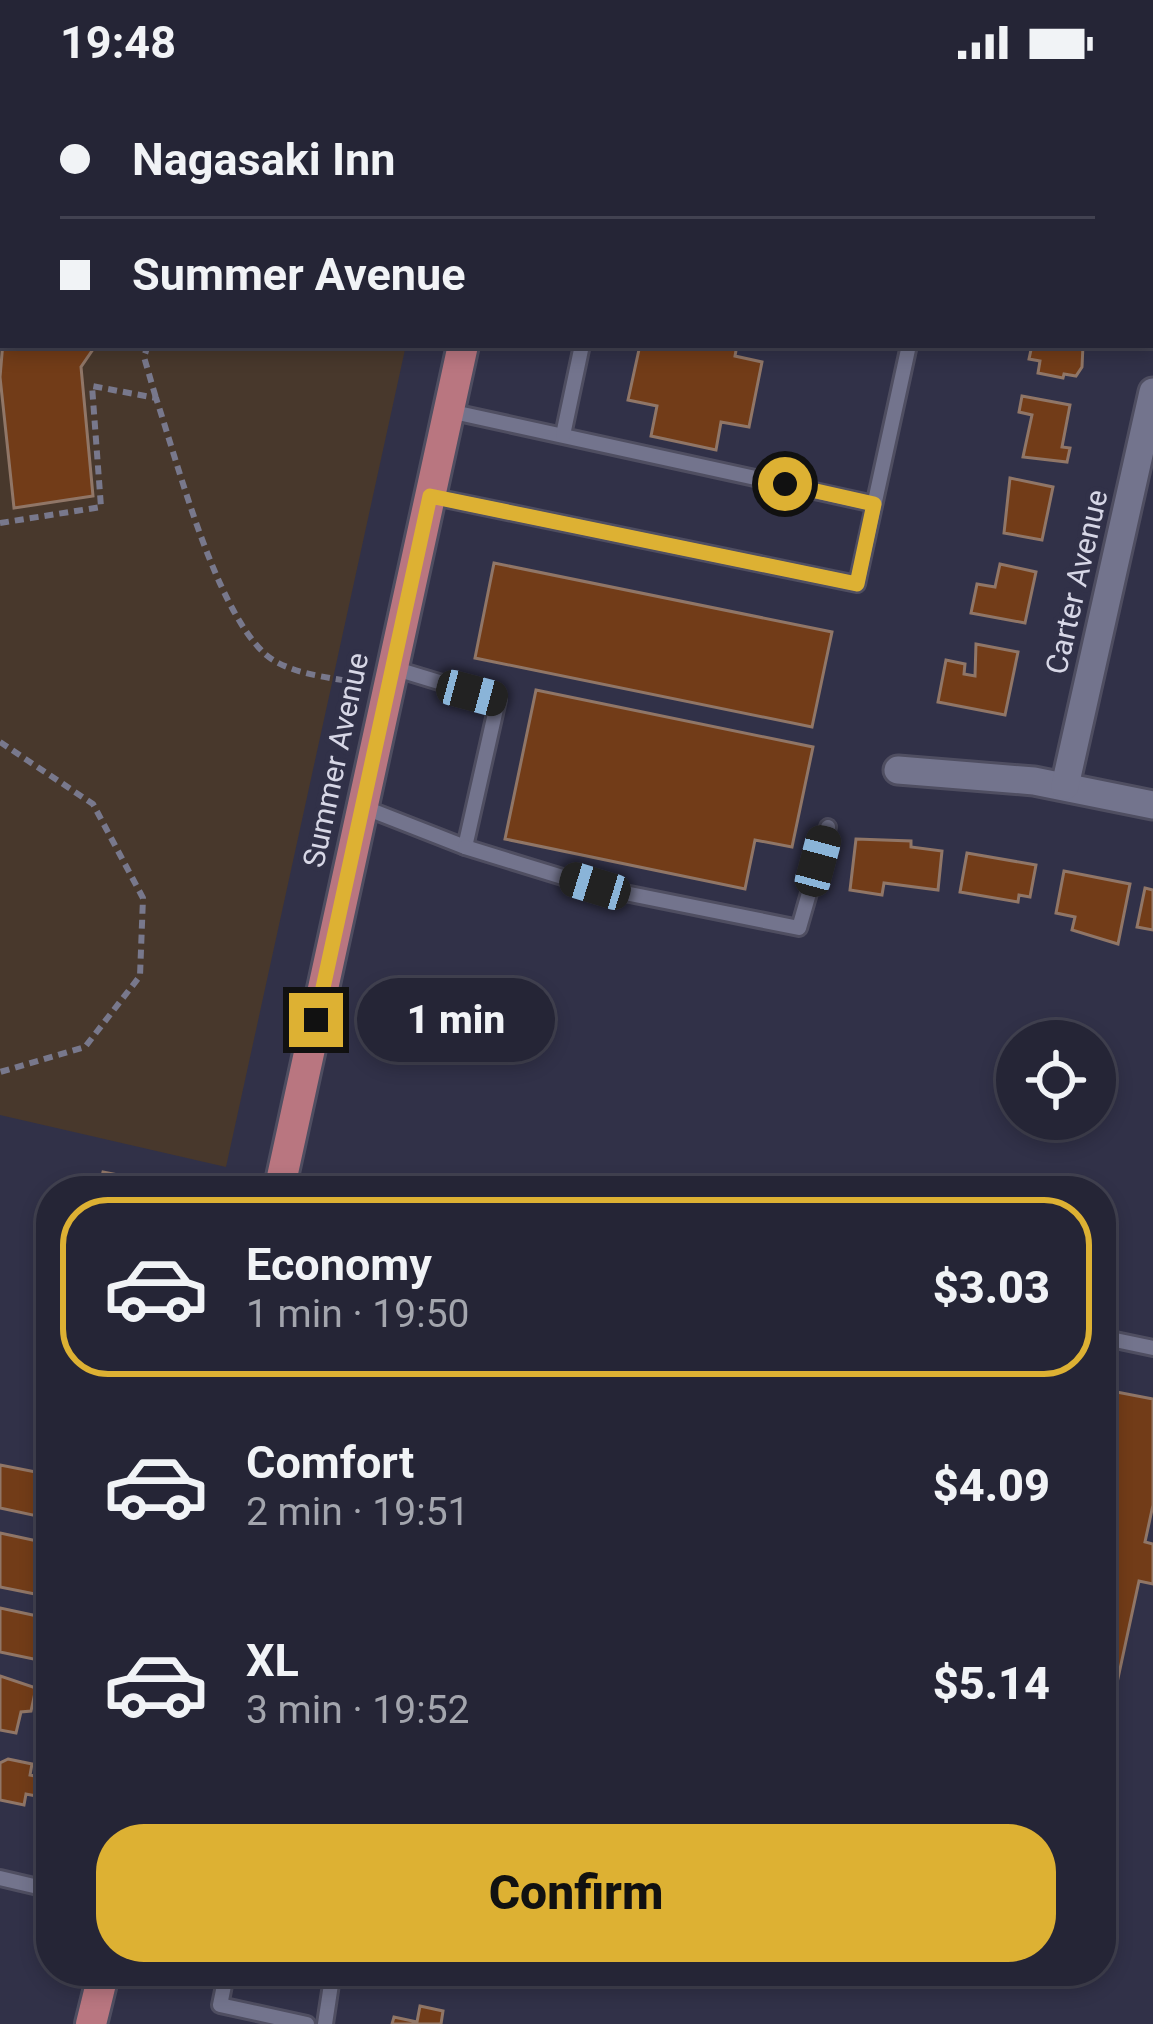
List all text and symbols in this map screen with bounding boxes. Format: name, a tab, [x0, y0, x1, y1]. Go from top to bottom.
text: 19:48	[60, 16, 176, 69]
text: Nagasaki Inn	[132, 133, 396, 186]
text: Summer Avenue	[132, 248, 466, 301]
route start	[758, 457, 812, 511]
street label: Carter Avenue	[1038, 486, 1115, 678]
street label: Summer Avenue	[296, 649, 375, 870]
car	[433, 666, 511, 720]
car	[791, 822, 845, 900]
car	[555, 858, 635, 914]
callout: 1 min	[358, 978, 556, 1062]
route end	[289, 993, 343, 1047]
text: 1 min	[407, 997, 505, 1043]
map controls	[996, 1020, 1116, 1140]
button: locate	[996, 1020, 1116, 1140]
icon: car	[102, 1233, 210, 1341]
text: Economy	[246, 1238, 432, 1291]
text: $3.03	[933, 1261, 1050, 1314]
text: 1 min · 19:50	[246, 1291, 469, 1337]
icon: car	[102, 1431, 210, 1539]
text: Comfort	[246, 1436, 414, 1489]
text: $4.09	[933, 1459, 1050, 1512]
text: 2 min · 19:51	[246, 1489, 469, 1535]
icon: car	[102, 1629, 210, 1737]
text: XL	[246, 1634, 299, 1687]
text: $5.14	[933, 1657, 1050, 1710]
text: 3 min · 19:52	[246, 1687, 469, 1733]
button: Confirm	[96, 1824, 1056, 1962]

